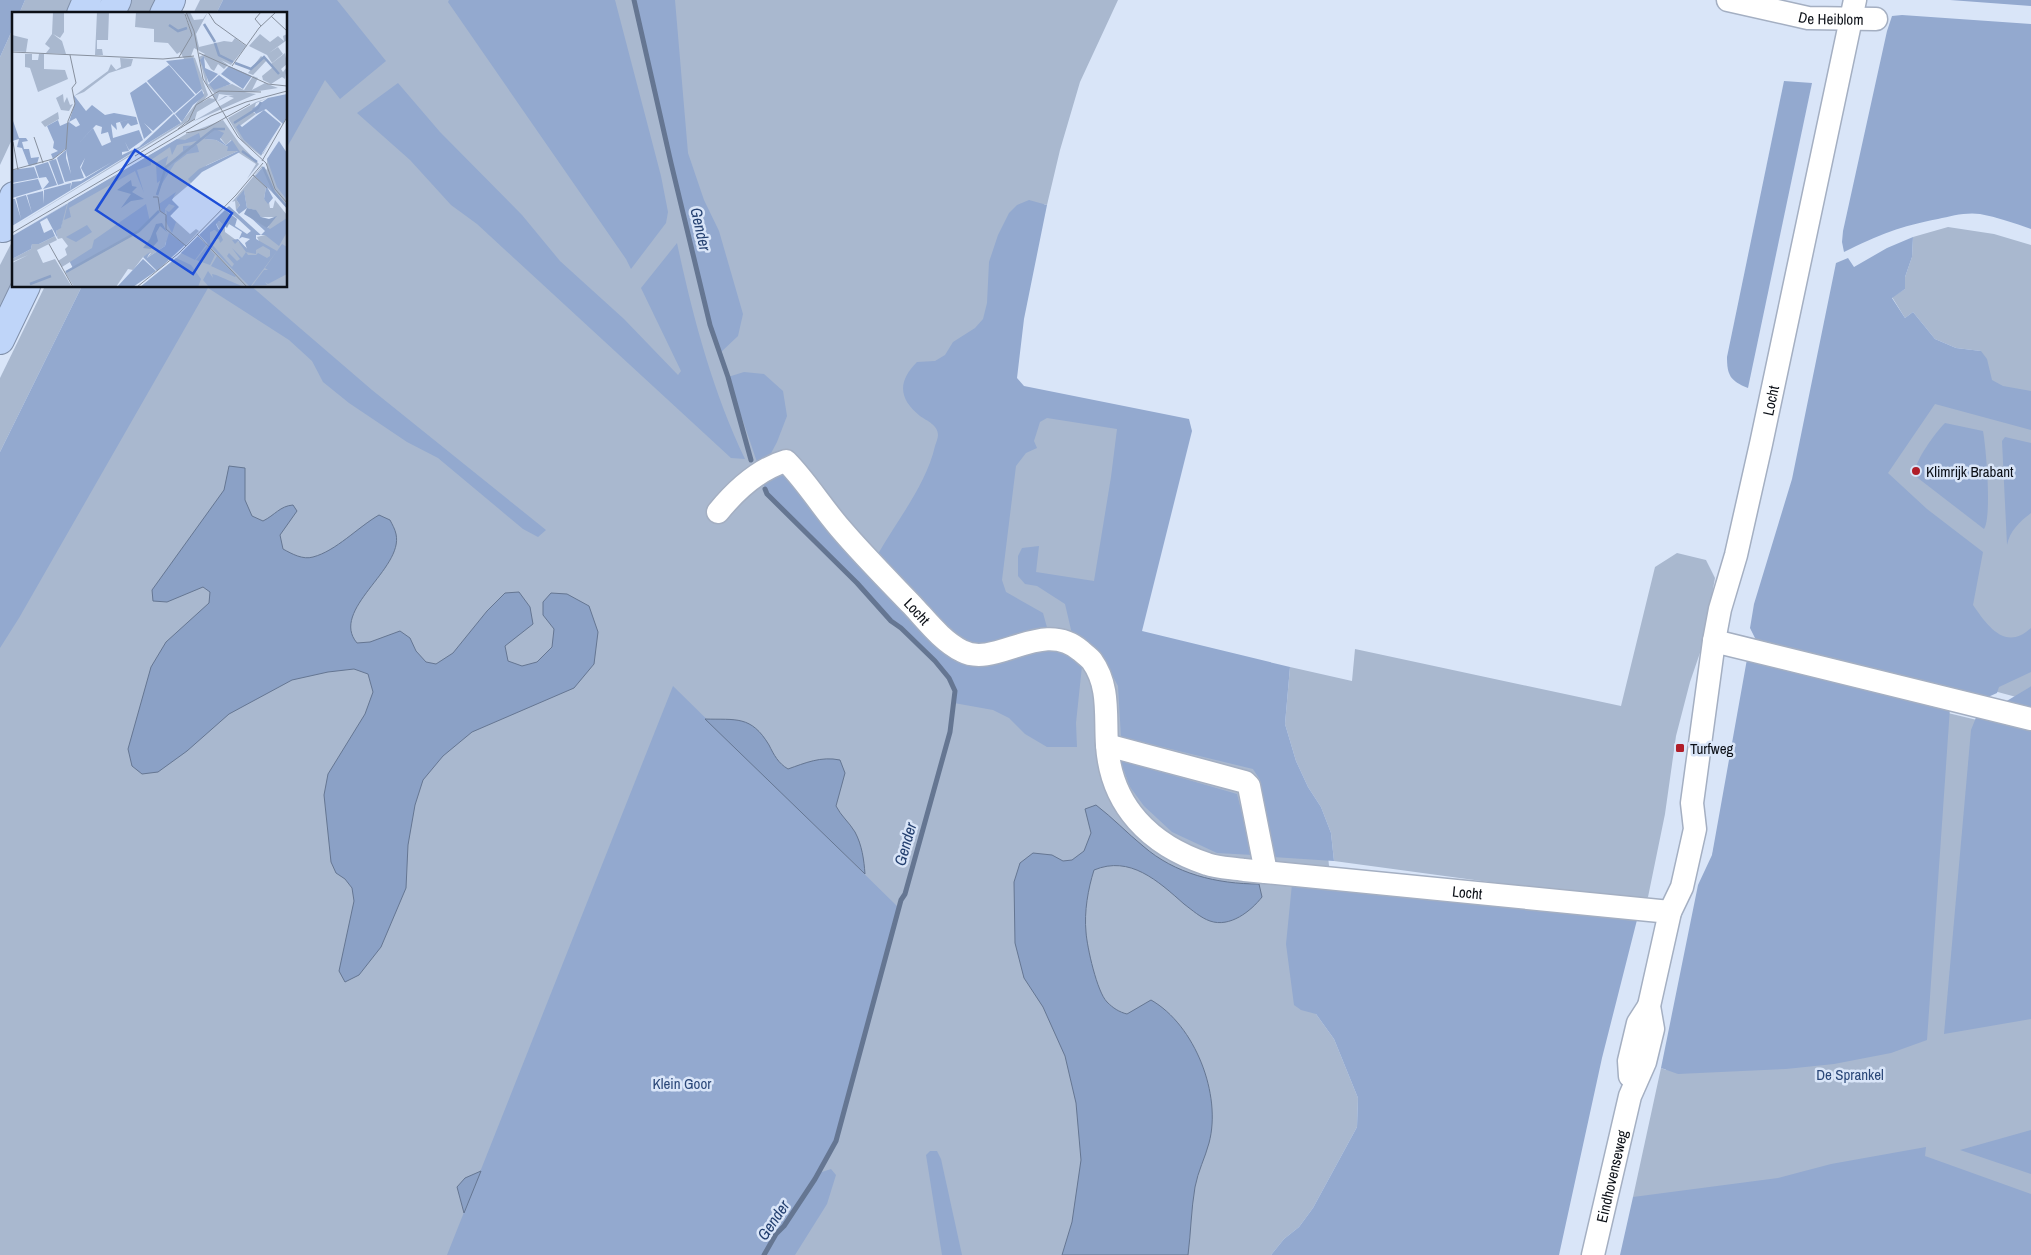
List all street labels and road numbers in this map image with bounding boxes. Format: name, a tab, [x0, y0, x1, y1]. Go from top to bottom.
street label: De Heiblom	[1796, 6, 1864, 29]
street label: Locht	[1757, 383, 1784, 417]
street label: Locht	[900, 593, 936, 630]
street label: Locht	[1451, 880, 1484, 904]
street label: Eindhovenseweg	[1590, 1128, 1632, 1224]

